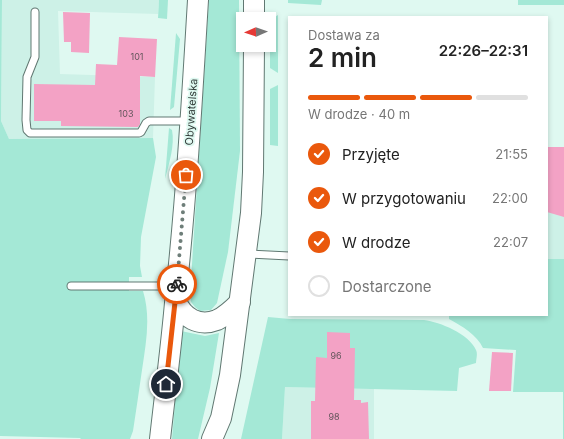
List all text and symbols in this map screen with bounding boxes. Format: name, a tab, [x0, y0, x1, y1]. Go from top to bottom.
north arrow	[236, 12, 276, 52]
map controls	[236, 12, 276, 52]
text: Dostawa za	[308, 27, 380, 43]
text: 22:26–22:31	[439, 41, 528, 60]
text: 2 min	[308, 42, 377, 73]
house number: 101	[131, 51, 144, 62]
street label: Obywatelska	[182, 78, 200, 146]
text: W drodze · 40 m	[308, 106, 410, 122]
house number: 103	[119, 108, 134, 119]
icon: check	[308, 143, 330, 165]
text: Przyjęte	[342, 145, 400, 164]
text: 21:55	[495, 146, 528, 162]
pin	[169, 158, 203, 192]
icon: bag	[175, 164, 197, 186]
icon: check	[308, 187, 330, 209]
text: W przygotowaniu	[342, 189, 466, 208]
text: 22:00	[492, 190, 528, 206]
icon: check	[308, 231, 330, 253]
text: W drodze	[342, 233, 411, 252]
text: 22:07	[493, 234, 528, 250]
courier	[157, 264, 197, 304]
icon: bike	[166, 273, 188, 295]
text: Dostarczone	[342, 277, 432, 296]
house number: 96	[330, 350, 342, 361]
pin	[149, 367, 183, 401]
icon: home	[155, 373, 177, 395]
house number: 98	[328, 411, 340, 422]

